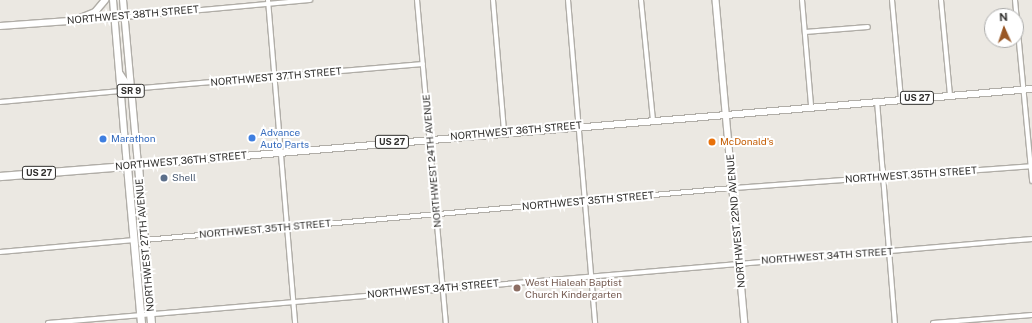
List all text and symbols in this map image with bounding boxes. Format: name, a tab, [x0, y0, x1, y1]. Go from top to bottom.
street label: NORTHWEST 38TH STREET	[67, 3, 199, 27]
north arrow	[984, 8, 1024, 48]
text: N	[999, 11, 1008, 23]
street label: NORTHWEST 37TH STREET	[210, 65, 342, 89]
road number: SR 9	[116, 84, 146, 98]
road number: US 27	[899, 91, 935, 105]
street label: NORTHWEST 24TH AVENUE	[420, 94, 444, 228]
street label: NORTHWEST 36TH STREET	[450, 119, 582, 143]
place label: Advance Auto Parts	[260, 126, 309, 150]
place label: Marathon	[111, 133, 155, 145]
marker: Advance Auto Parts	[247, 133, 257, 143]
marker: Marathon	[98, 134, 108, 144]
road number: US 27	[374, 135, 410, 149]
place label: McDonald's	[720, 136, 773, 148]
marker: McDonald's	[707, 137, 717, 147]
street label: NORTHWEST 36TH STREET	[115, 149, 247, 173]
street label: NORTHWEST 22ND AVENUE	[724, 154, 748, 288]
street label: NORTHWEST 35TH STREET	[845, 164, 977, 186]
road number: US 27	[21, 166, 57, 180]
place label: Shell	[172, 172, 196, 184]
marker: Shell	[159, 173, 169, 183]
street label: NORTHWEST 27TH AVENUE	[133, 178, 157, 312]
street label: NORTHWEST 35TH STREET	[522, 189, 654, 213]
street label: NORTHWEST 35TH STREET	[199, 217, 331, 241]
street label: NORTHWEST 34TH STREET	[761, 245, 893, 267]
place label: West Hialeah Baptist Church Kindergarten	[525, 276, 622, 300]
street label: NORTHWEST 34TH STREET	[367, 277, 499, 301]
marker: West Hialeah Baptist Church Kindergarten	[512, 283, 522, 293]

